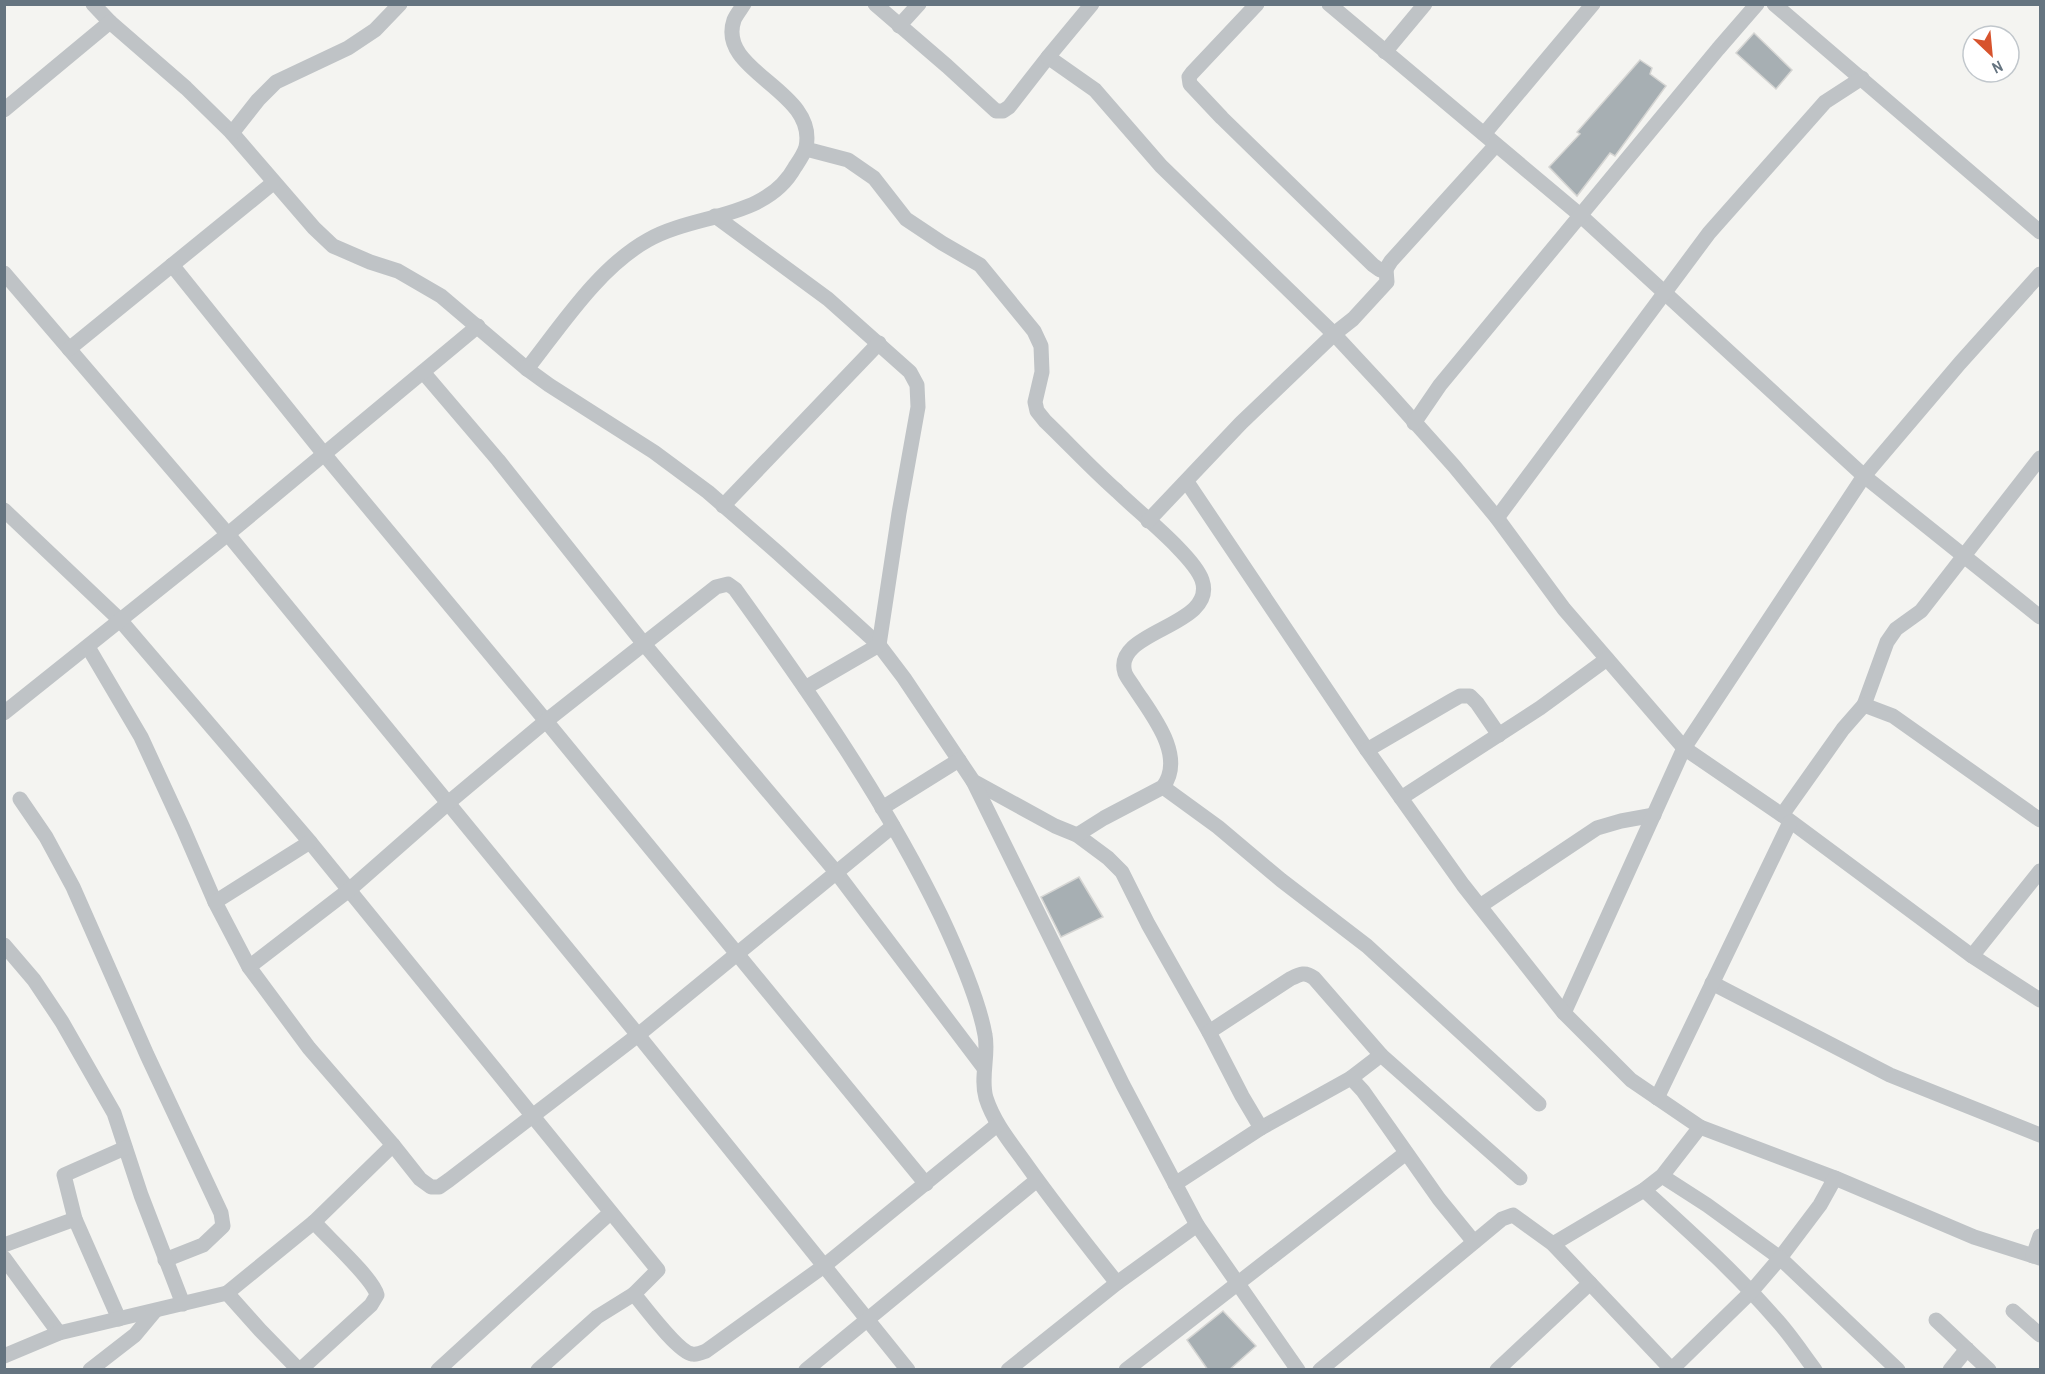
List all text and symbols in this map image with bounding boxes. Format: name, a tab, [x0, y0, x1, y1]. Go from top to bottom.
north arrow	[1961, 24, 2021, 84]
text: N	[1988, 56, 2007, 79]

